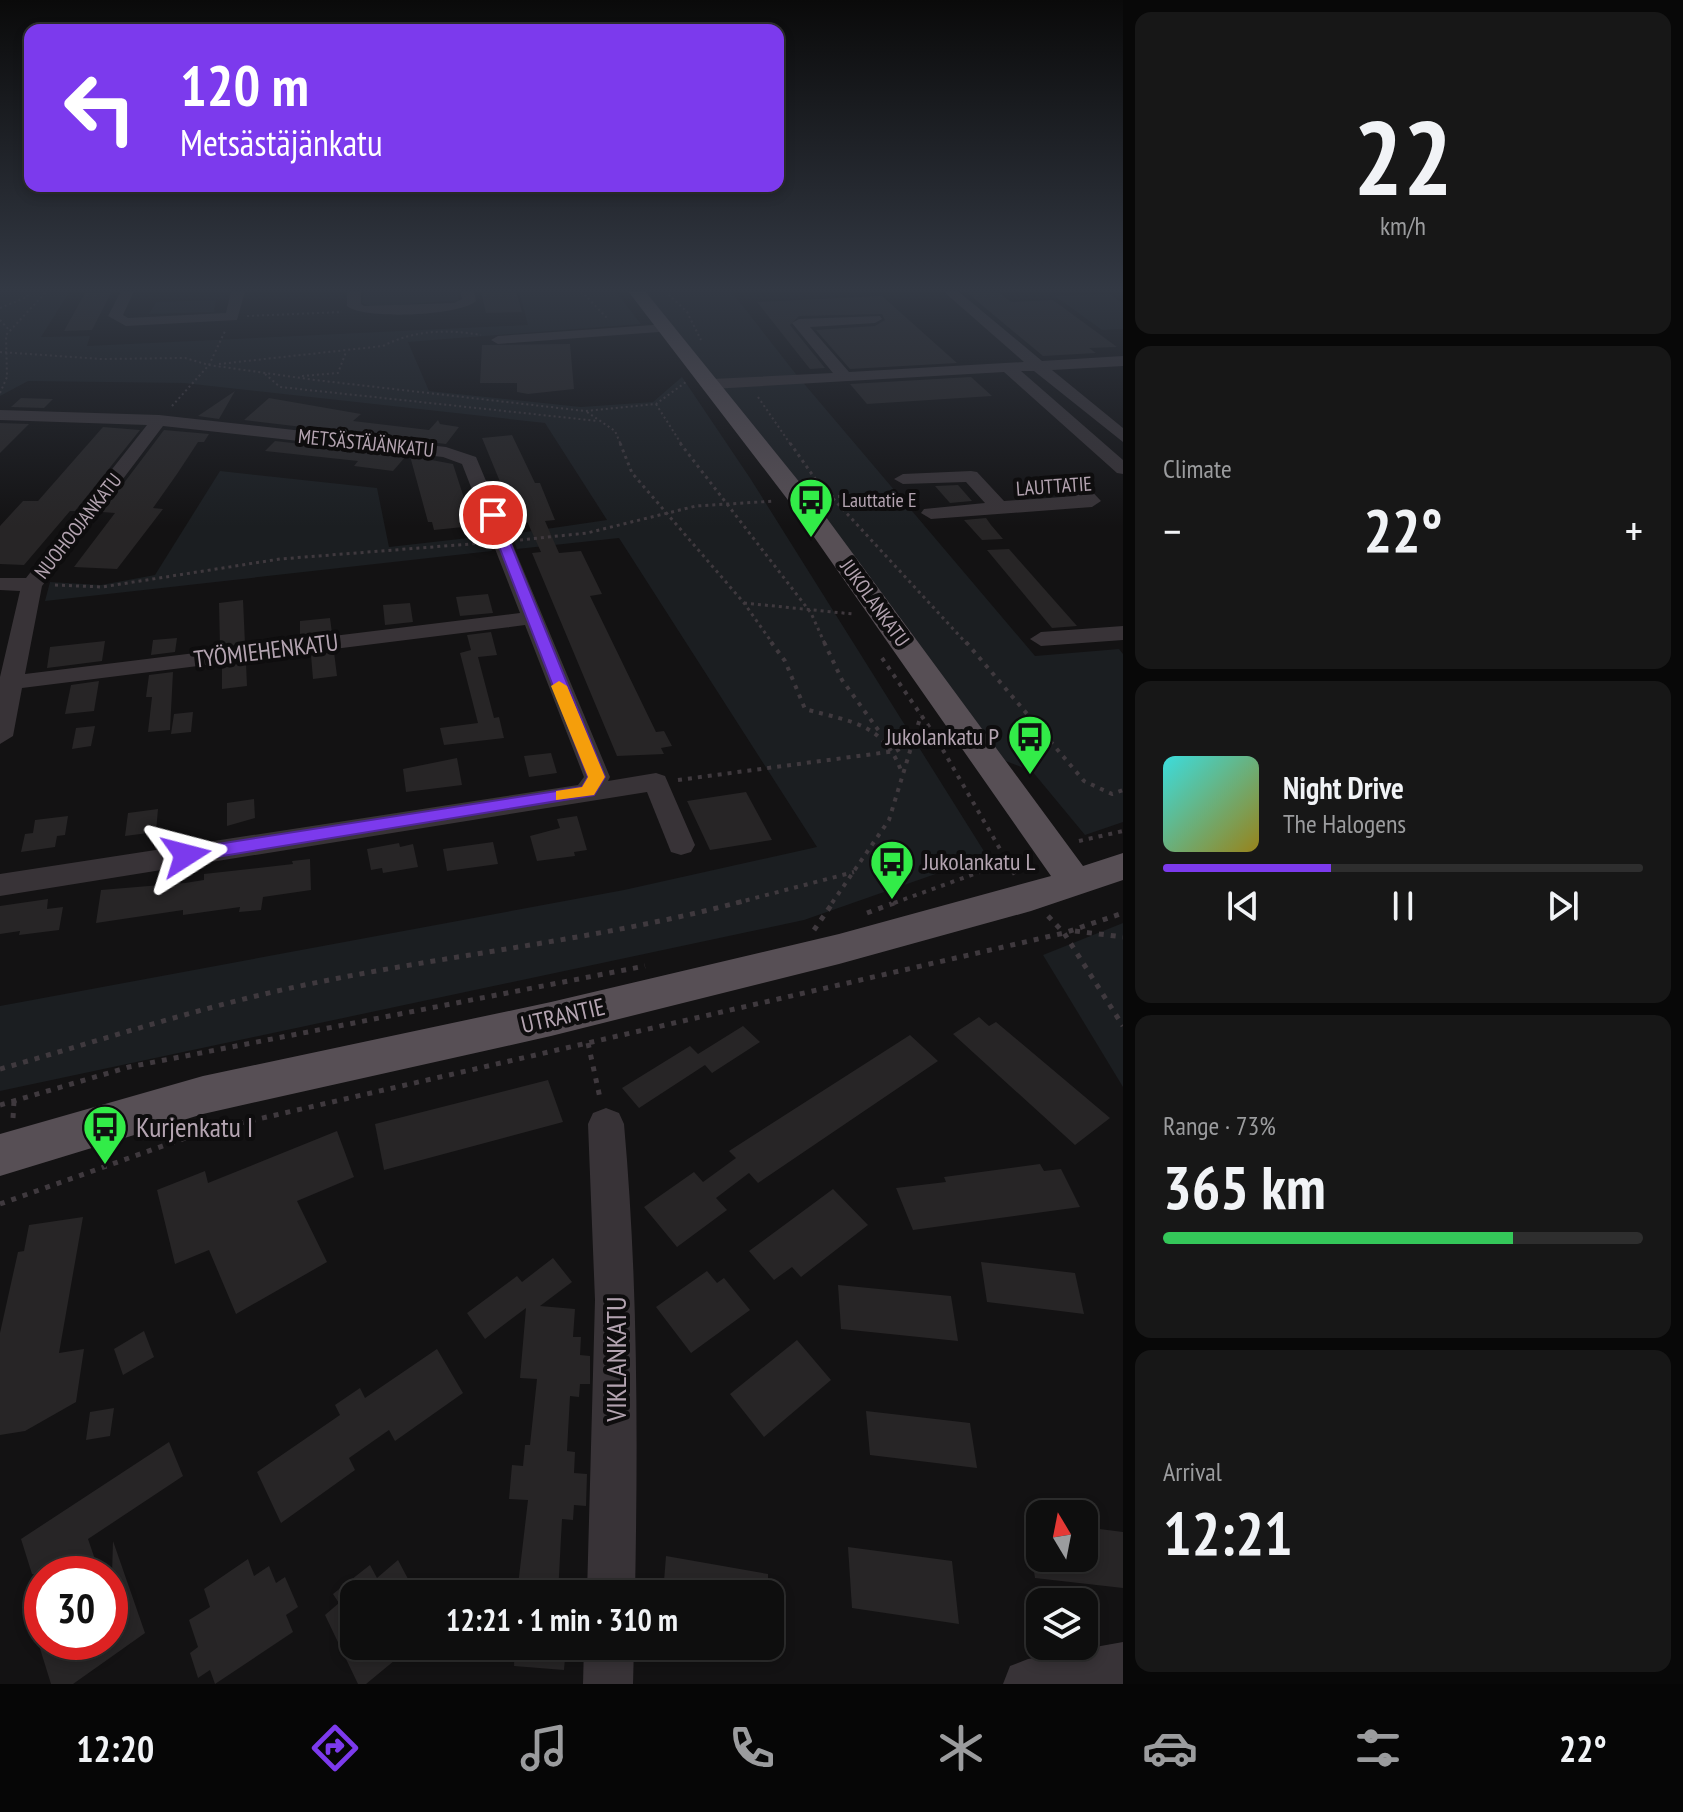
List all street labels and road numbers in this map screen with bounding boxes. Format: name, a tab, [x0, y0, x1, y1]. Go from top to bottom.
street label: METSÄSTÄJÄNKATU	[297, 423, 435, 463]
street label: NUOHOOJANKATU	[29, 468, 127, 584]
street label: LAUTTATIE	[1015, 470, 1093, 502]
street label: JUKOLANKATU	[834, 554, 915, 652]
street label: TYÖMIEHENKATU	[192, 626, 340, 675]
street label: UTRANTIE	[518, 991, 608, 1040]
street label: VIKLANKATU	[597, 1296, 634, 1423]

